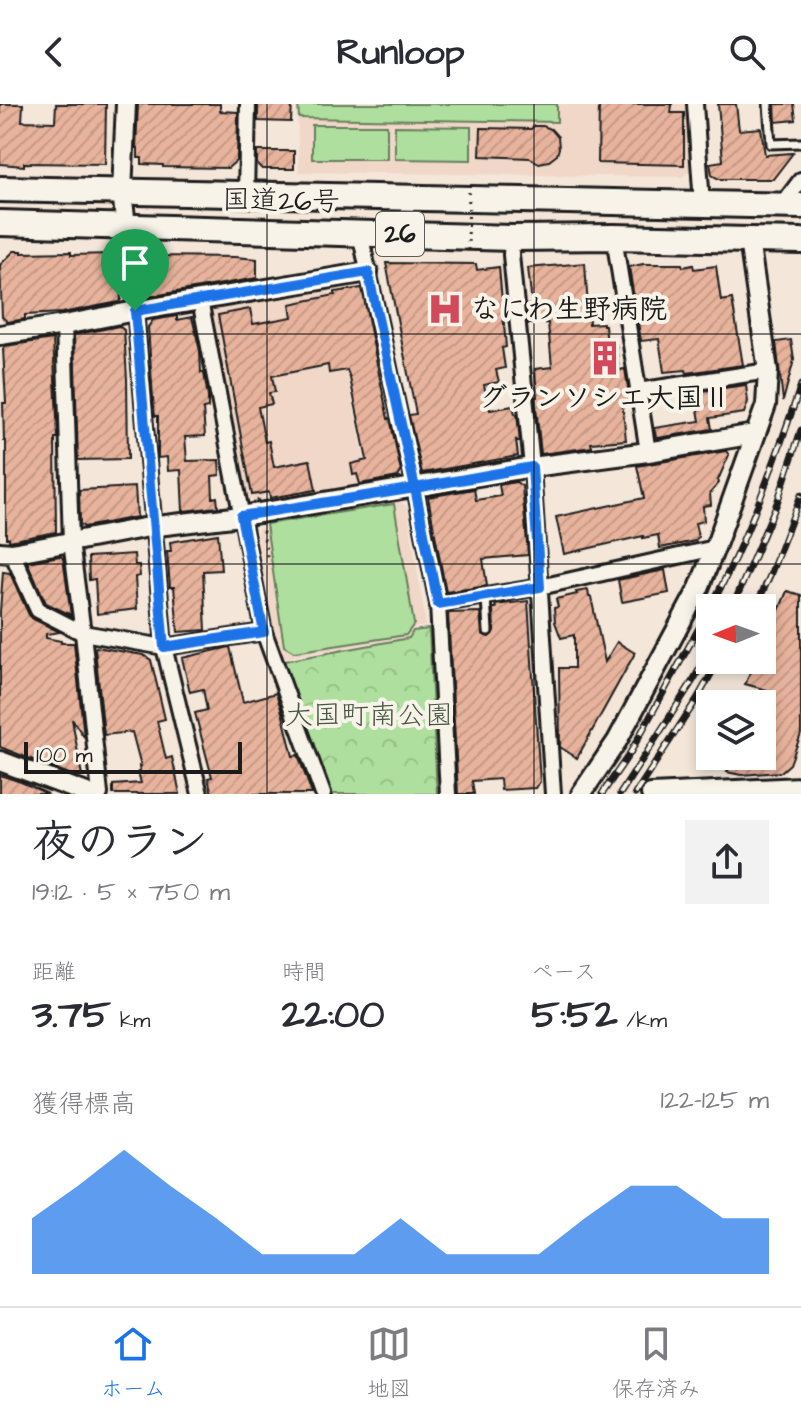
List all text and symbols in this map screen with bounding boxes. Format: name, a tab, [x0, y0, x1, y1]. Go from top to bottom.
text: Runloop	[336, 27, 465, 78]
icon: back	[32, 30, 76, 74]
icon: search	[725, 30, 769, 74]
street label: 国道26号	[222, 180, 340, 222]
road number: 26	[376, 212, 424, 256]
pin	[101, 229, 169, 311]
icon: arrive	[113, 241, 157, 285]
hospital icon: なにわ生野病院	[426, 290, 464, 328]
place label: なにわ生野病院	[471, 290, 667, 329]
building icon: グランソシエ大国Ⅱ	[586, 339, 624, 377]
place label: グランソシエ大国Ⅱ	[479, 379, 731, 418]
north arrow	[696, 594, 776, 674]
map controls	[696, 594, 776, 770]
button: layers	[696, 690, 776, 770]
park label: 大国町南公園	[285, 696, 453, 735]
scale bar	[24, 738, 242, 774]
text: 100 m	[36, 740, 93, 771]
text: 夜のラン	[32, 813, 208, 874]
button: share	[685, 820, 769, 904]
text: 19:12 · 5 × 750 m	[32, 874, 230, 910]
text: 距離	[32, 957, 76, 988]
text: 時間	[282, 957, 326, 988]
text: ペース	[531, 957, 596, 988]
text: 3.75	[32, 988, 111, 1043]
text: 22:00	[282, 988, 385, 1043]
text: 5:52	[531, 988, 618, 1043]
text: km	[111, 1005, 150, 1036]
text: /km	[618, 1005, 667, 1036]
text: 122–125 m	[661, 1082, 769, 1118]
text: 獲得標高	[32, 1086, 136, 1122]
tab: ホーム	[101, 1322, 166, 1405]
tab: 地図	[367, 1322, 411, 1405]
tab: 保存済み	[612, 1322, 700, 1405]

